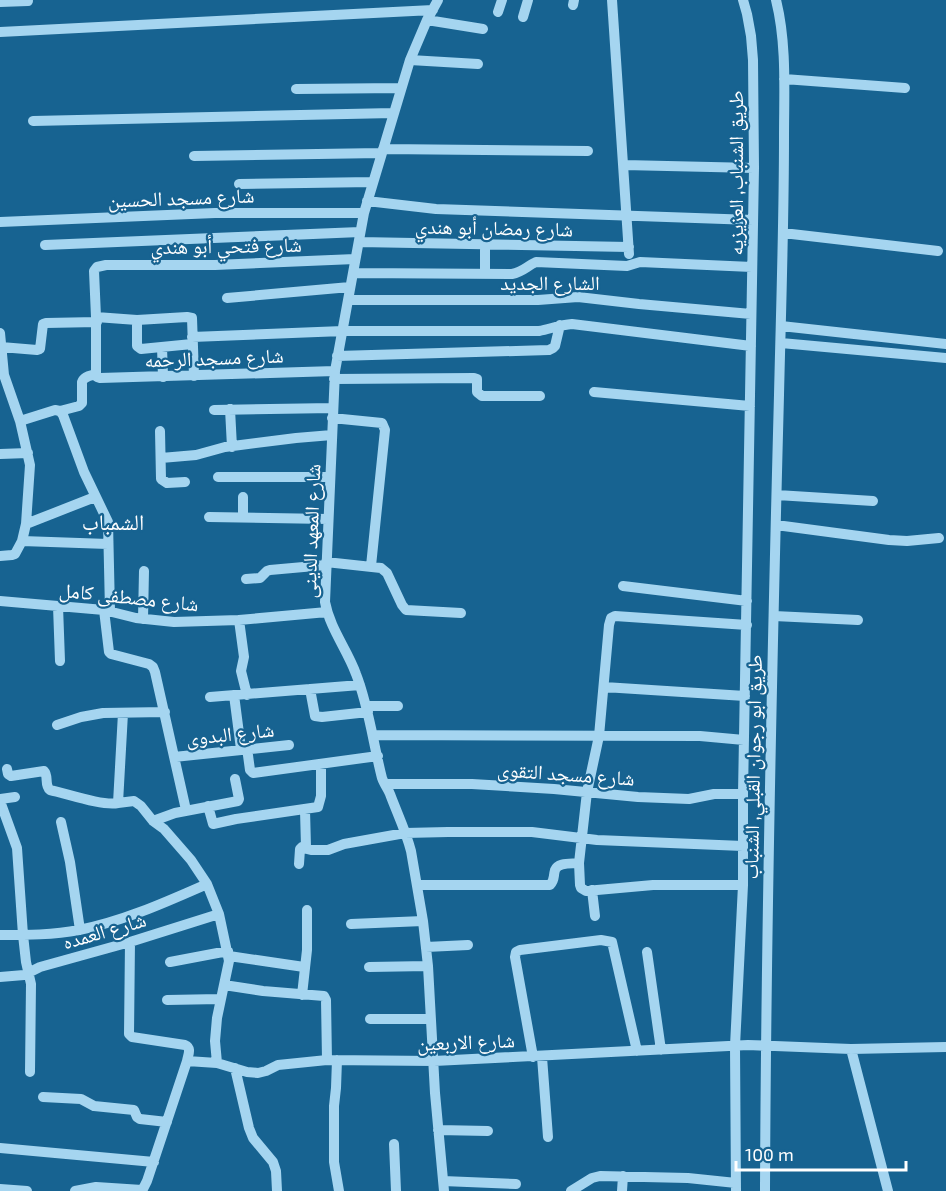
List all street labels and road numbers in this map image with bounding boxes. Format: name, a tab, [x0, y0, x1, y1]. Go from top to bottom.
street label: طريق الشنباب, العزيزيه	[723, 90, 748, 256]
street label: شارع مسجد الحسين	[107, 182, 255, 214]
street label: شارع رمضان أبو هندي	[415, 214, 573, 245]
street label: شارع فتحي أبو هندي	[150, 232, 302, 263]
street label: الشارع الجديد	[500, 270, 600, 296]
street label: شارع مسجد الرحمه	[144, 343, 284, 373]
street label: شارع المعهد الدينى	[296, 463, 326, 599]
street label: شارع مصطفى كامل	[58, 577, 200, 617]
street label: طريق ابو رجوان القبلي, الشنباب	[738, 654, 771, 880]
street label: شارع البدوى	[185, 716, 275, 752]
street label: شارع مسجد التقوى	[496, 756, 636, 792]
street label: شارع العمده	[60, 907, 149, 955]
street label: شارع الاربعين	[417, 1027, 515, 1057]

